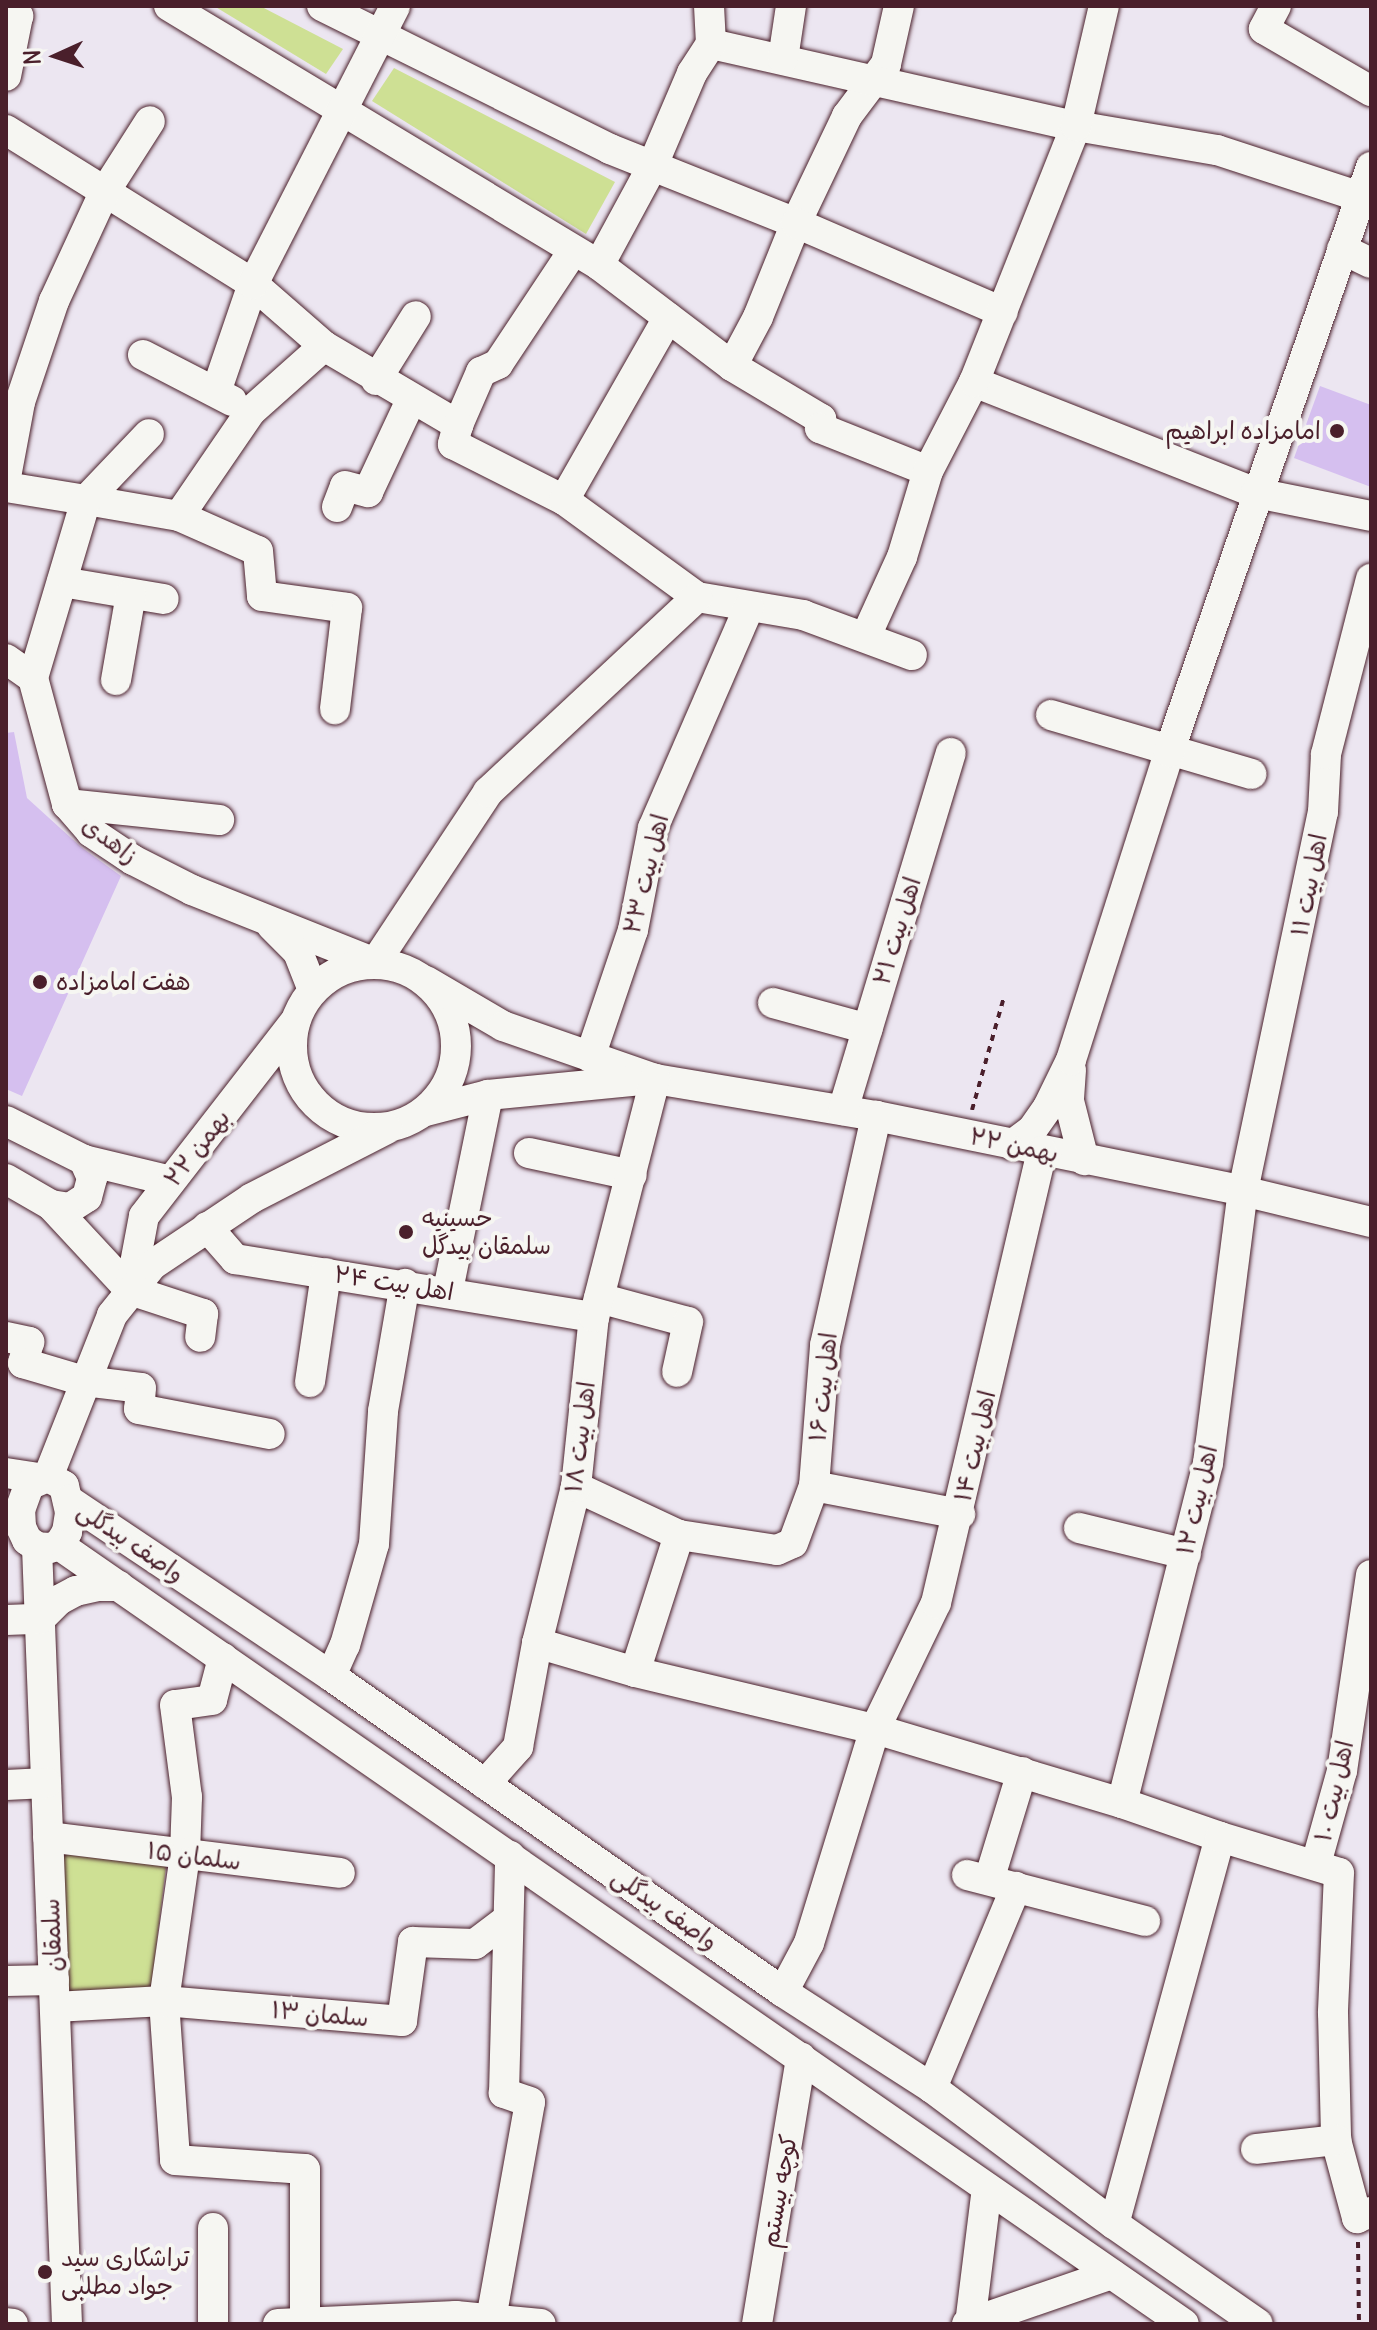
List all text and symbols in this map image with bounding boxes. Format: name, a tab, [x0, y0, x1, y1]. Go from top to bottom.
north arrow	[16, 16, 96, 96]
text: N	[18, 49, 46, 66]
place label: امامزاده ابراهیم	[1165, 417, 1321, 445]
marker: امامزاده ابراهیم	[1328, 422, 1346, 440]
street label: زاهدی	[77, 810, 143, 870]
street label: اهل بیت ۲۳	[617, 811, 675, 937]
street label: اهل بیت ۱۱	[1285, 831, 1333, 939]
street label: اهل بیت ۲۱	[867, 874, 927, 988]
place label: هفت امامزاده	[56, 968, 191, 996]
marker: هفت امامزاده	[31, 973, 49, 991]
street label: ۲۲ بهمن	[158, 1104, 236, 1192]
street label: ۲۲ بهمن	[967, 1122, 1061, 1168]
place label: حسینیه سلمقان بیدگل	[422, 1204, 551, 1260]
marker: حسینیه سلمقان بیدگل	[397, 1223, 415, 1241]
street label: اهل بیت ۲۴	[332, 1259, 456, 1307]
street label: اهل بیت ۱۶	[803, 1331, 843, 1443]
street label: اهل بیت ۱۸	[559, 1380, 601, 1494]
street label: اهل بیت ۱۴	[948, 1388, 1002, 1504]
street label: اهل بیت ۱۲	[1170, 1442, 1224, 1558]
street label: واصف بیدگلی	[72, 1496, 190, 1588]
street label: اهل بیت ۱۰	[1308, 1738, 1360, 1844]
street label: سلمان ۱۵	[145, 1836, 243, 1876]
street label: واصف بیدگلی	[606, 1862, 724, 1956]
street label: سلمقان	[36, 1898, 68, 1972]
street label: سلمان ۱۳	[270, 1995, 370, 2033]
street label: کوچه بیستم	[755, 2132, 803, 2250]
place label: تراشکاری سید جواد مطلبی	[61, 2244, 190, 2300]
marker: تراشکاری سید جواد مطلبی	[36, 2263, 54, 2281]

